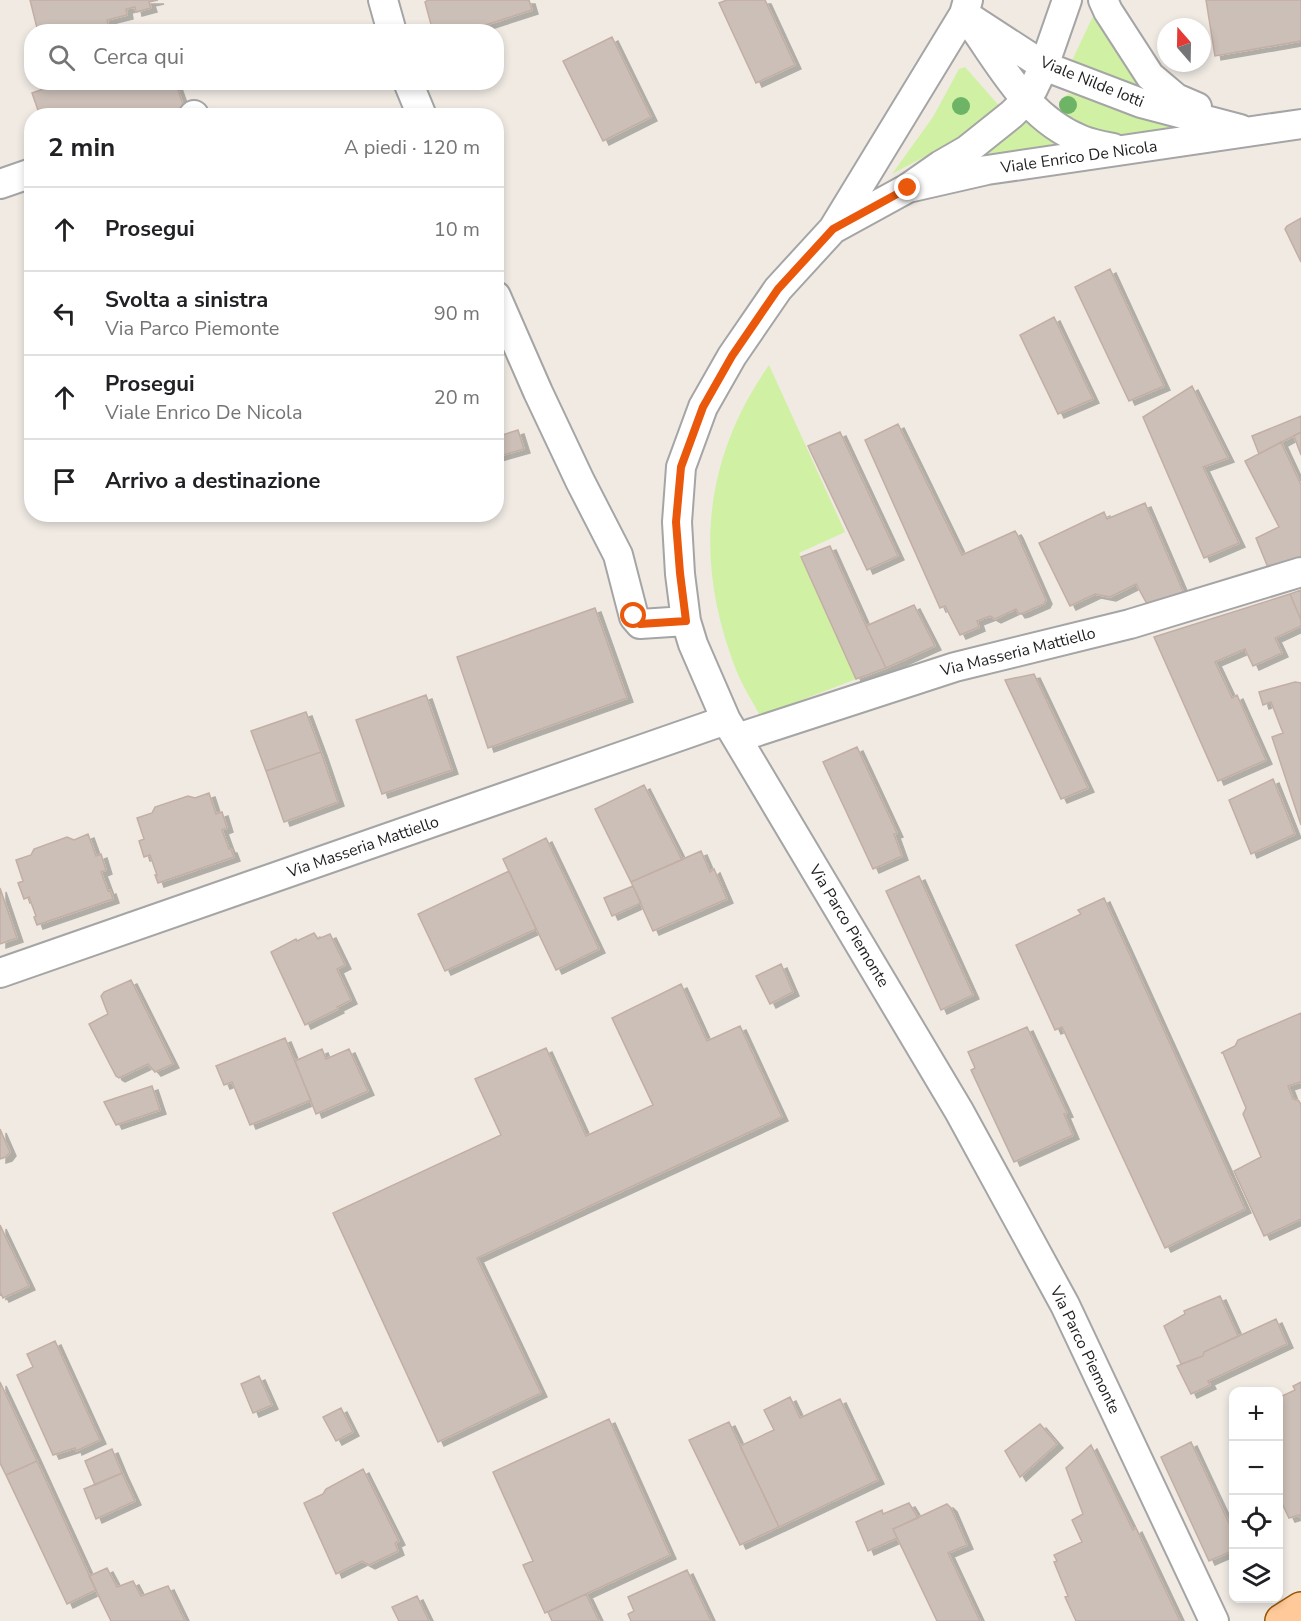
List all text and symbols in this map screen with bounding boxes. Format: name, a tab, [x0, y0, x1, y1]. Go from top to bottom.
north arrow	[1157, 18, 1211, 72]
search box	[24, 24, 504, 90]
icon: search	[45, 41, 78, 74]
text: Cerca qui	[93, 42, 184, 72]
street label: Viale Nilde Iotti	[1036, 51, 1147, 113]
text: 2 min	[48, 130, 115, 165]
text: A piedi · 120 m	[344, 134, 480, 161]
street label: Viale Enrico De Nicola	[998, 135, 1159, 179]
route end	[894, 174, 920, 200]
icon: ahead	[48, 213, 81, 246]
text: Prosegui	[105, 214, 195, 244]
text: 10 m	[434, 216, 480, 243]
text: Svolta a sinistra	[105, 285, 268, 315]
icon: left	[48, 297, 81, 330]
text: 90 m	[434, 300, 480, 327]
text: Via Parco Piemonte	[105, 315, 279, 342]
text: Prosegui	[105, 369, 195, 399]
icon: ahead	[48, 381, 81, 414]
text: 20 m	[434, 384, 480, 411]
text: Viale Enrico De Nicola	[105, 399, 303, 426]
icon: arrive	[48, 465, 81, 498]
text: Arrivo a destinazione	[105, 466, 320, 496]
route start	[620, 602, 646, 628]
street label: Via Masseria Mattiello	[937, 622, 1098, 682]
street label: Via Masseria Mattiello	[283, 811, 442, 884]
street label: Via Parco Piemonte	[803, 860, 894, 991]
street label: Via Parco Piemonte	[1044, 1282, 1125, 1418]
map controls	[1229, 1387, 1283, 1603]
button: +	[1229, 1387, 1283, 1441]
button: −	[1229, 1441, 1283, 1495]
button: locate	[1229, 1495, 1283, 1549]
button: layers	[1229, 1549, 1283, 1603]

